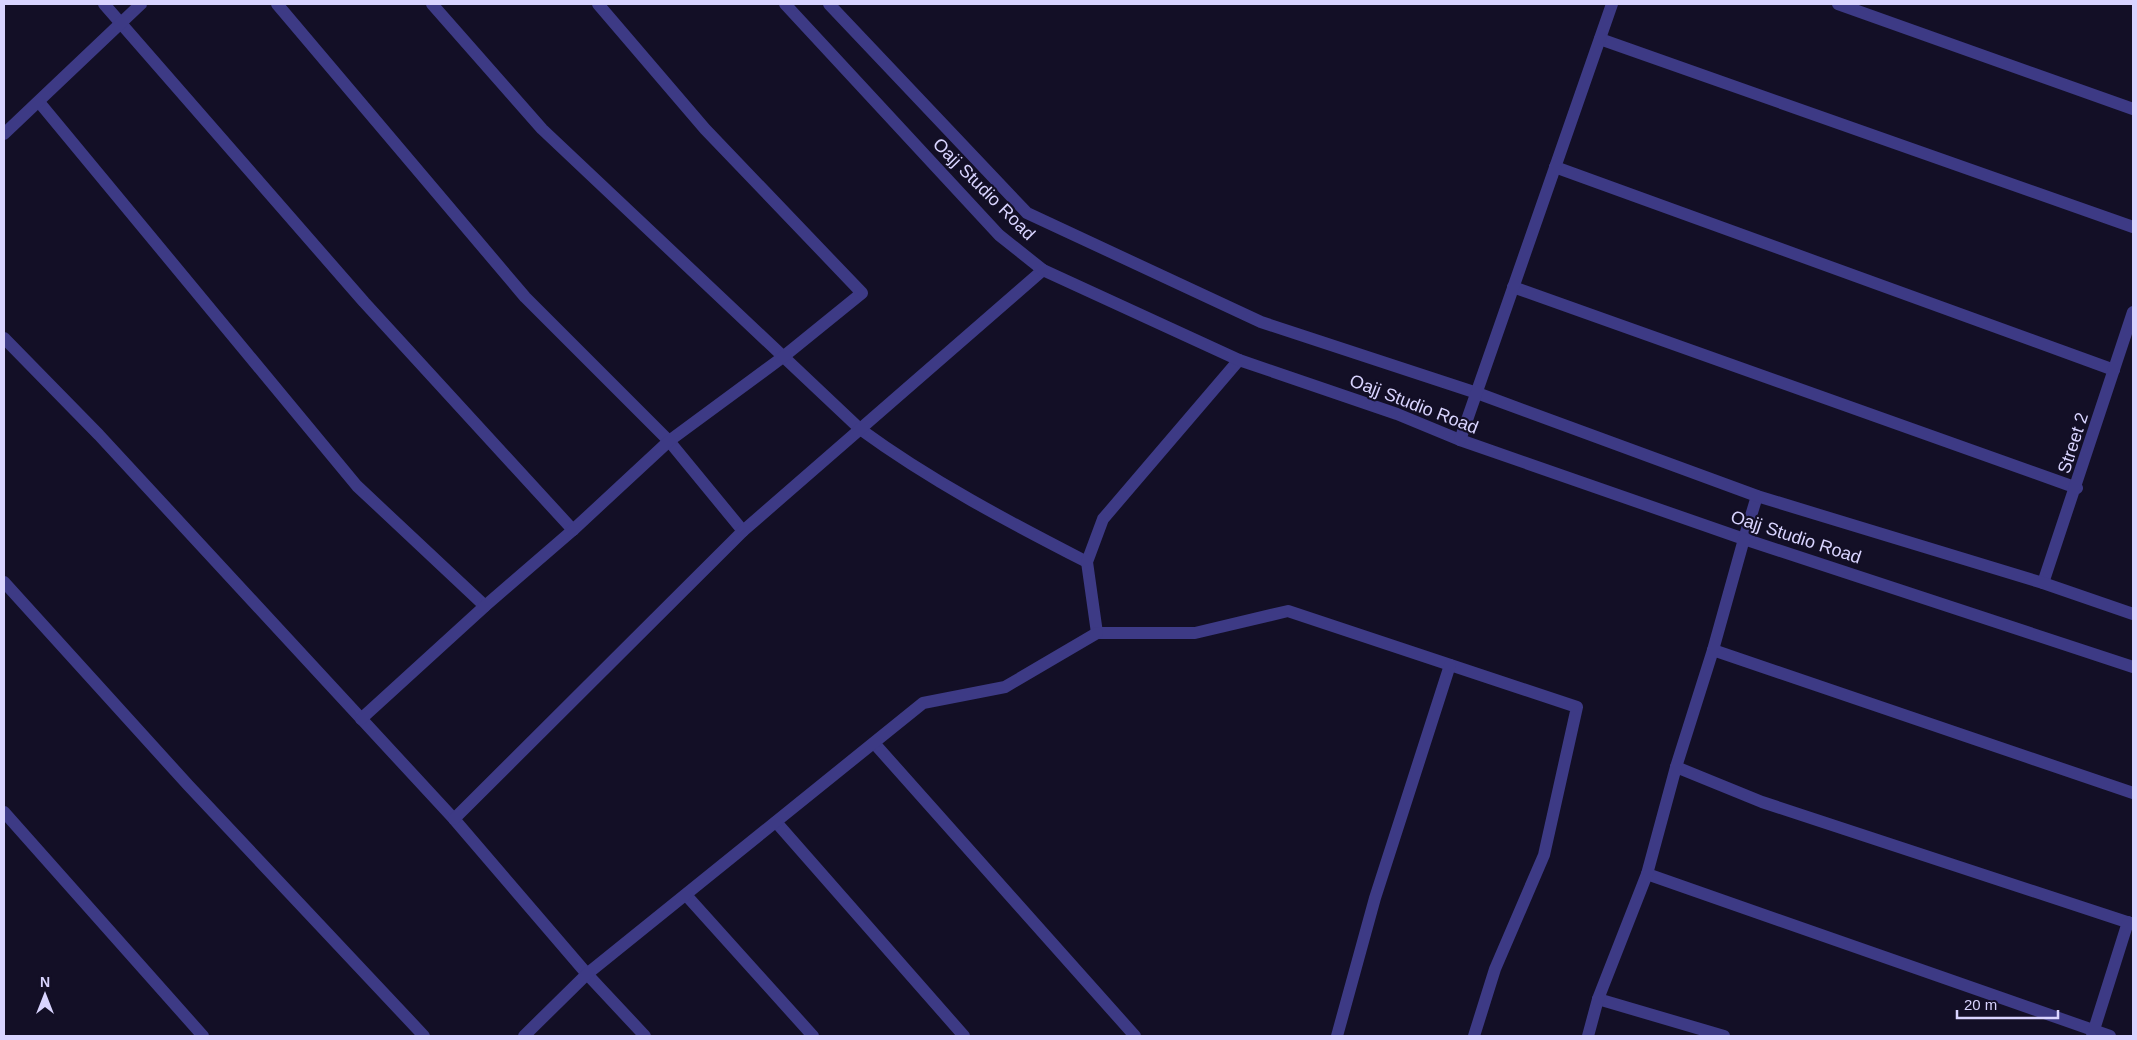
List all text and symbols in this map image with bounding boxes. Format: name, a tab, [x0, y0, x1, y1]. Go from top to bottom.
street label: Oajj Studio Road	[929, 134, 1039, 244]
street label: Oajj Studio Road	[1347, 370, 1481, 438]
street label: Street 2	[2054, 410, 2092, 476]
street label: Oajj Studio Road	[1728, 506, 1864, 568]
north arrow	[20, 970, 70, 1020]
text: N	[40, 974, 50, 990]
scale bar	[1957, 988, 2058, 1020]
text: 20 m	[1964, 996, 1997, 1013]

